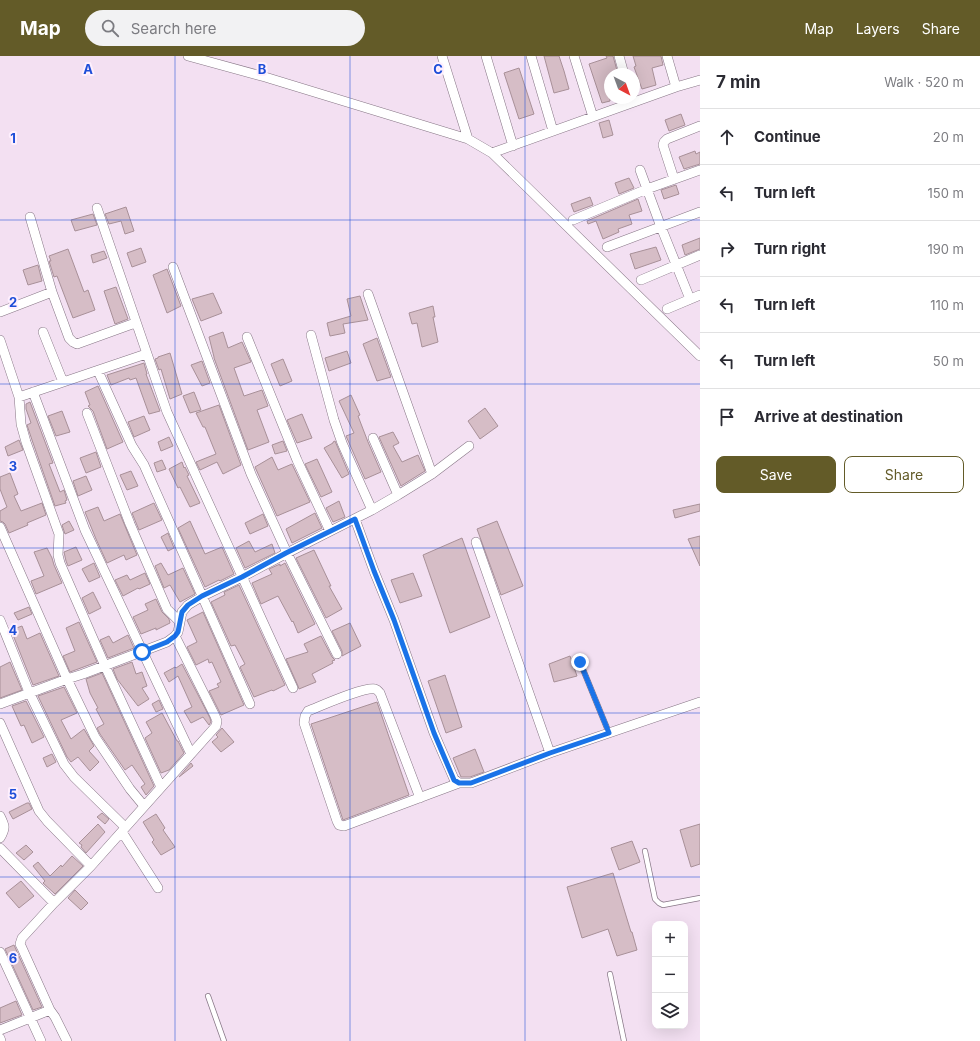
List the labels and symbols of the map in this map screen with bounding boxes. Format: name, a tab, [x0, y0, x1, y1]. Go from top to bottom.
text: A	[83, 61, 93, 77]
text: B	[258, 61, 267, 77]
text: C	[433, 61, 443, 77]
north arrow	[604, 68, 640, 104]
text: 1	[10, 130, 16, 146]
text: 2	[9, 294, 17, 310]
text: 3	[9, 458, 17, 474]
text: 4	[9, 622, 18, 638]
route start	[133, 643, 151, 661]
route end	[571, 653, 589, 671]
text: 5	[9, 786, 17, 802]
text: 6	[9, 950, 17, 966]

